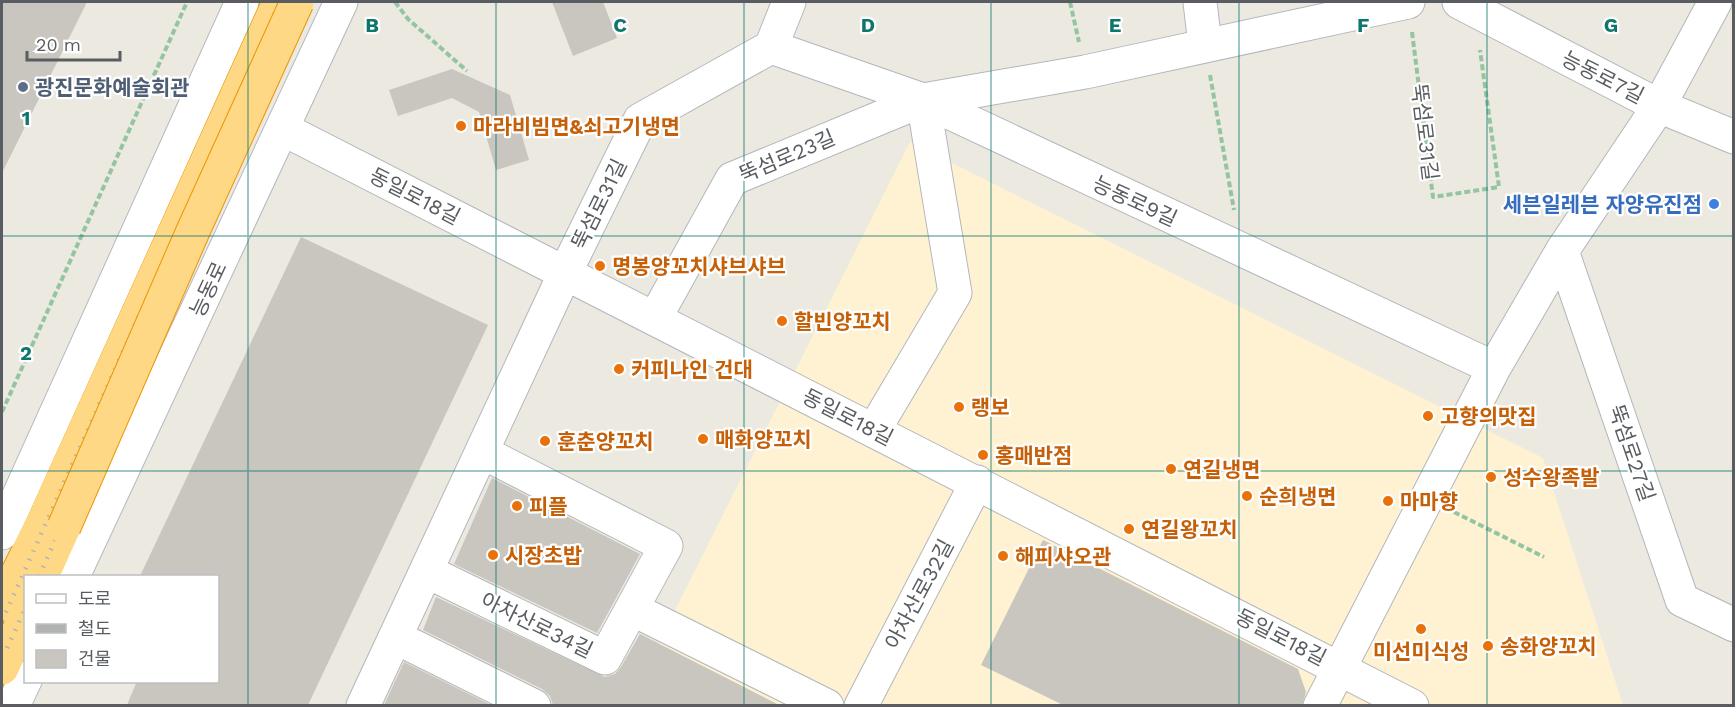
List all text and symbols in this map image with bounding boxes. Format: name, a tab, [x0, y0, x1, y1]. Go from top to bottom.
text: B	[365, 13, 379, 37]
text: C	[613, 13, 627, 37]
text: D	[861, 13, 875, 37]
text: E	[1109, 13, 1121, 37]
text: F	[1357, 13, 1369, 37]
text: G	[1604, 13, 1618, 37]
scale bar	[27, 24, 120, 62]
text: 20 m	[36, 34, 81, 55]
street label: 능동로7길	[1558, 46, 1648, 108]
place label: 광진문화예술회관	[35, 75, 190, 100]
marker: 광진문화예술회관	[16, 80, 30, 94]
street label: 뚝섬로31길	[1407, 82, 1443, 182]
text: 1	[22, 106, 30, 130]
place label: 마라비빔면&쇠고기냉면	[473, 114, 680, 139]
marker: 마라비빔면&쇠고기냉면	[454, 119, 468, 133]
street label: 뚝섬로23길	[735, 125, 839, 187]
street label: 뚝섬로31길	[566, 155, 632, 253]
street label: 동일로18길	[365, 163, 465, 229]
street label: 능동로9길	[1089, 171, 1181, 231]
place label: 세븐일레븐 자양유진점	[1503, 192, 1702, 217]
marker: 세븐일레븐 자양유진점	[1707, 197, 1721, 211]
place label: 명봉양꼬치샤브샤브	[612, 254, 786, 279]
street label: 능동로	[184, 257, 232, 321]
marker: 명봉양꼬치샤브샤브	[593, 259, 607, 273]
place label: 할빈양꼬치	[794, 309, 891, 334]
marker: 할빈양꼬치	[775, 314, 789, 328]
text: 2	[20, 341, 32, 365]
place label: 커피나인 건대	[631, 357, 753, 382]
marker: 커피나인 건대	[612, 362, 626, 376]
street label: 동일로18길	[798, 384, 898, 450]
place label: 랭보	[971, 395, 1010, 420]
marker: 랭보	[952, 400, 966, 414]
street label: 뚝섬로27길	[1604, 401, 1660, 505]
place label: 고향의맛집	[1440, 404, 1537, 429]
marker: 고향의맛집	[1421, 409, 1435, 423]
place label: 매화양꼬치	[715, 427, 812, 452]
place label: 훈춘양꼬치	[557, 429, 654, 454]
marker: 매화양꼬치	[696, 432, 710, 446]
marker: 훈춘양꼬치	[538, 434, 552, 448]
place label: 홍매반점	[995, 443, 1072, 468]
marker: 홍매반점	[976, 448, 990, 462]
place label: 연길냉면	[1183, 457, 1260, 482]
marker: 연길냉면	[1164, 462, 1178, 476]
place label: 성수왕족발	[1503, 465, 1600, 490]
marker: 성수왕족발	[1484, 470, 1498, 484]
place label: 순희냉면	[1259, 484, 1336, 509]
marker: 순희냉면	[1240, 489, 1254, 503]
place label: 마마향	[1400, 489, 1458, 514]
place label: 피플	[529, 494, 568, 519]
marker: 마마향	[1381, 494, 1395, 508]
marker: 피플	[510, 499, 524, 513]
place label: 연길왕꼬치	[1141, 517, 1238, 542]
marker: 연길왕꼬치	[1122, 522, 1136, 536]
street label: 아차산로32길	[880, 535, 958, 653]
place label: 시장초밥	[505, 543, 582, 568]
place label: 해피샤오관	[1015, 544, 1112, 569]
marker: 시장초밥	[486, 548, 500, 562]
marker: 해피샤오관	[996, 549, 1010, 563]
legend	[24, 575, 219, 683]
street label: 아차산로34길	[477, 587, 597, 663]
text: 도로	[78, 588, 111, 609]
street label: 동일로18길	[1231, 604, 1331, 670]
text: 철도	[78, 618, 111, 639]
marker: 미선미식성	[1414, 622, 1428, 636]
place label: 송화양꼬치	[1500, 634, 1597, 659]
place label: 미선미식성	[1373, 639, 1469, 664]
marker: 송화양꼬치	[1481, 639, 1495, 653]
text: 건물	[78, 648, 111, 669]

